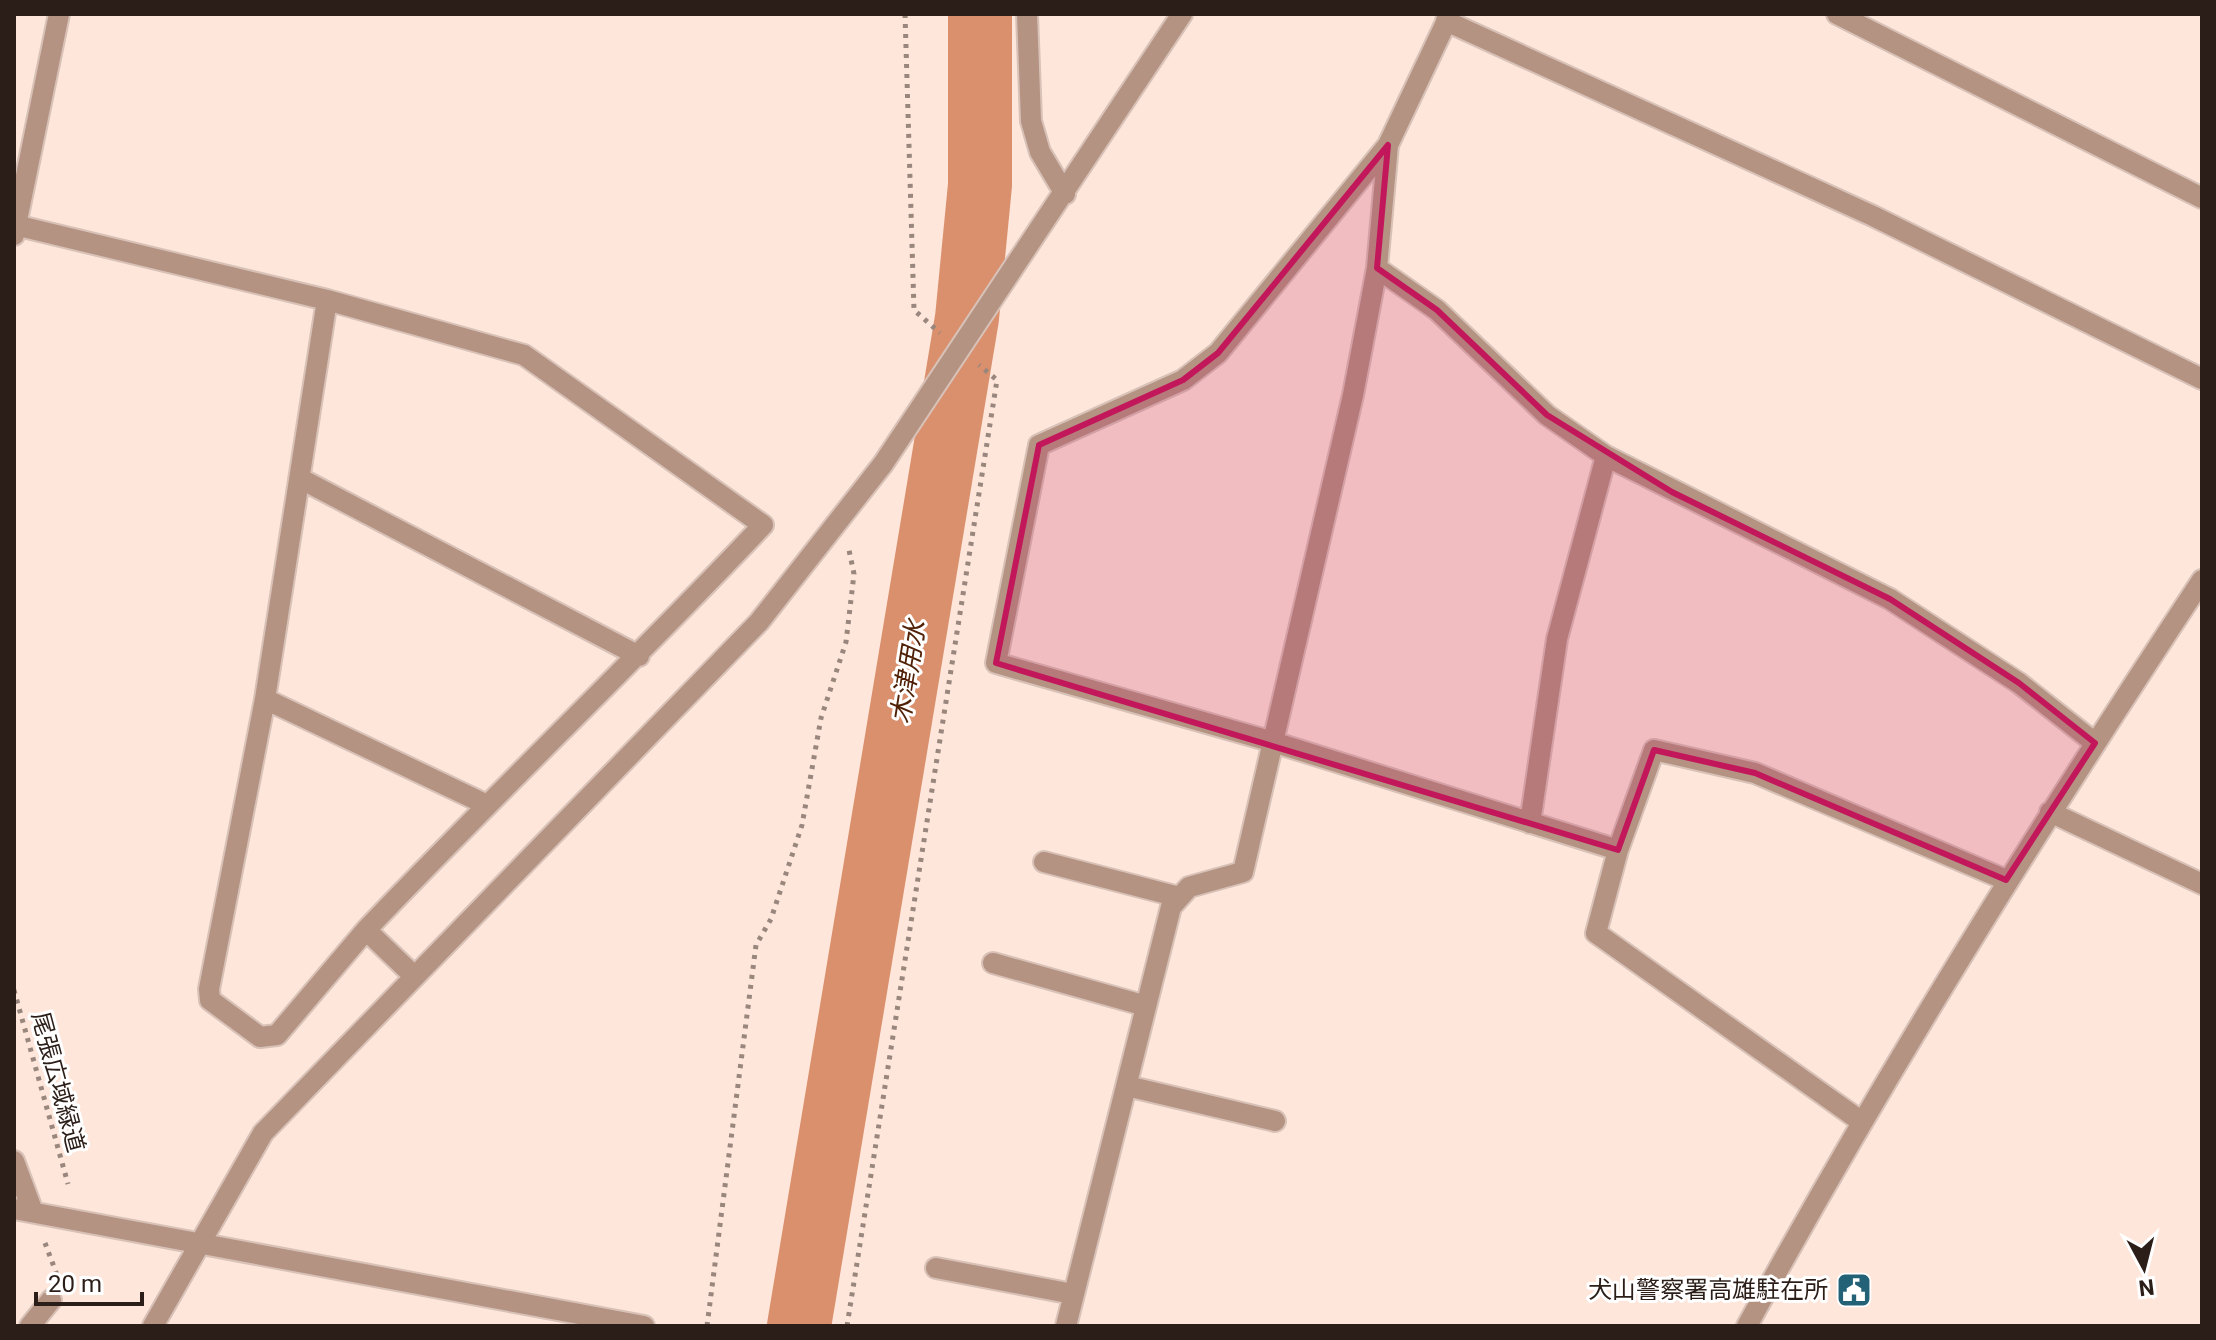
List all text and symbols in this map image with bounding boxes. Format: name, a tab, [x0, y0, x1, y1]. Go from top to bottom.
water label: 木津用水	[885, 615, 931, 726]
street label: 尾張広域緑道	[26, 1009, 90, 1155]
north arrow	[2104, 1228, 2184, 1308]
scale bar	[36, 1256, 142, 1306]
text: 20 m	[48, 1270, 102, 1298]
public building icon: 犬山警察署高雄駐在所	[1835, 1271, 1873, 1309]
text: N	[2137, 1274, 2156, 1301]
place label: 犬山警察署高雄駐在所	[1588, 1276, 1828, 1304]

